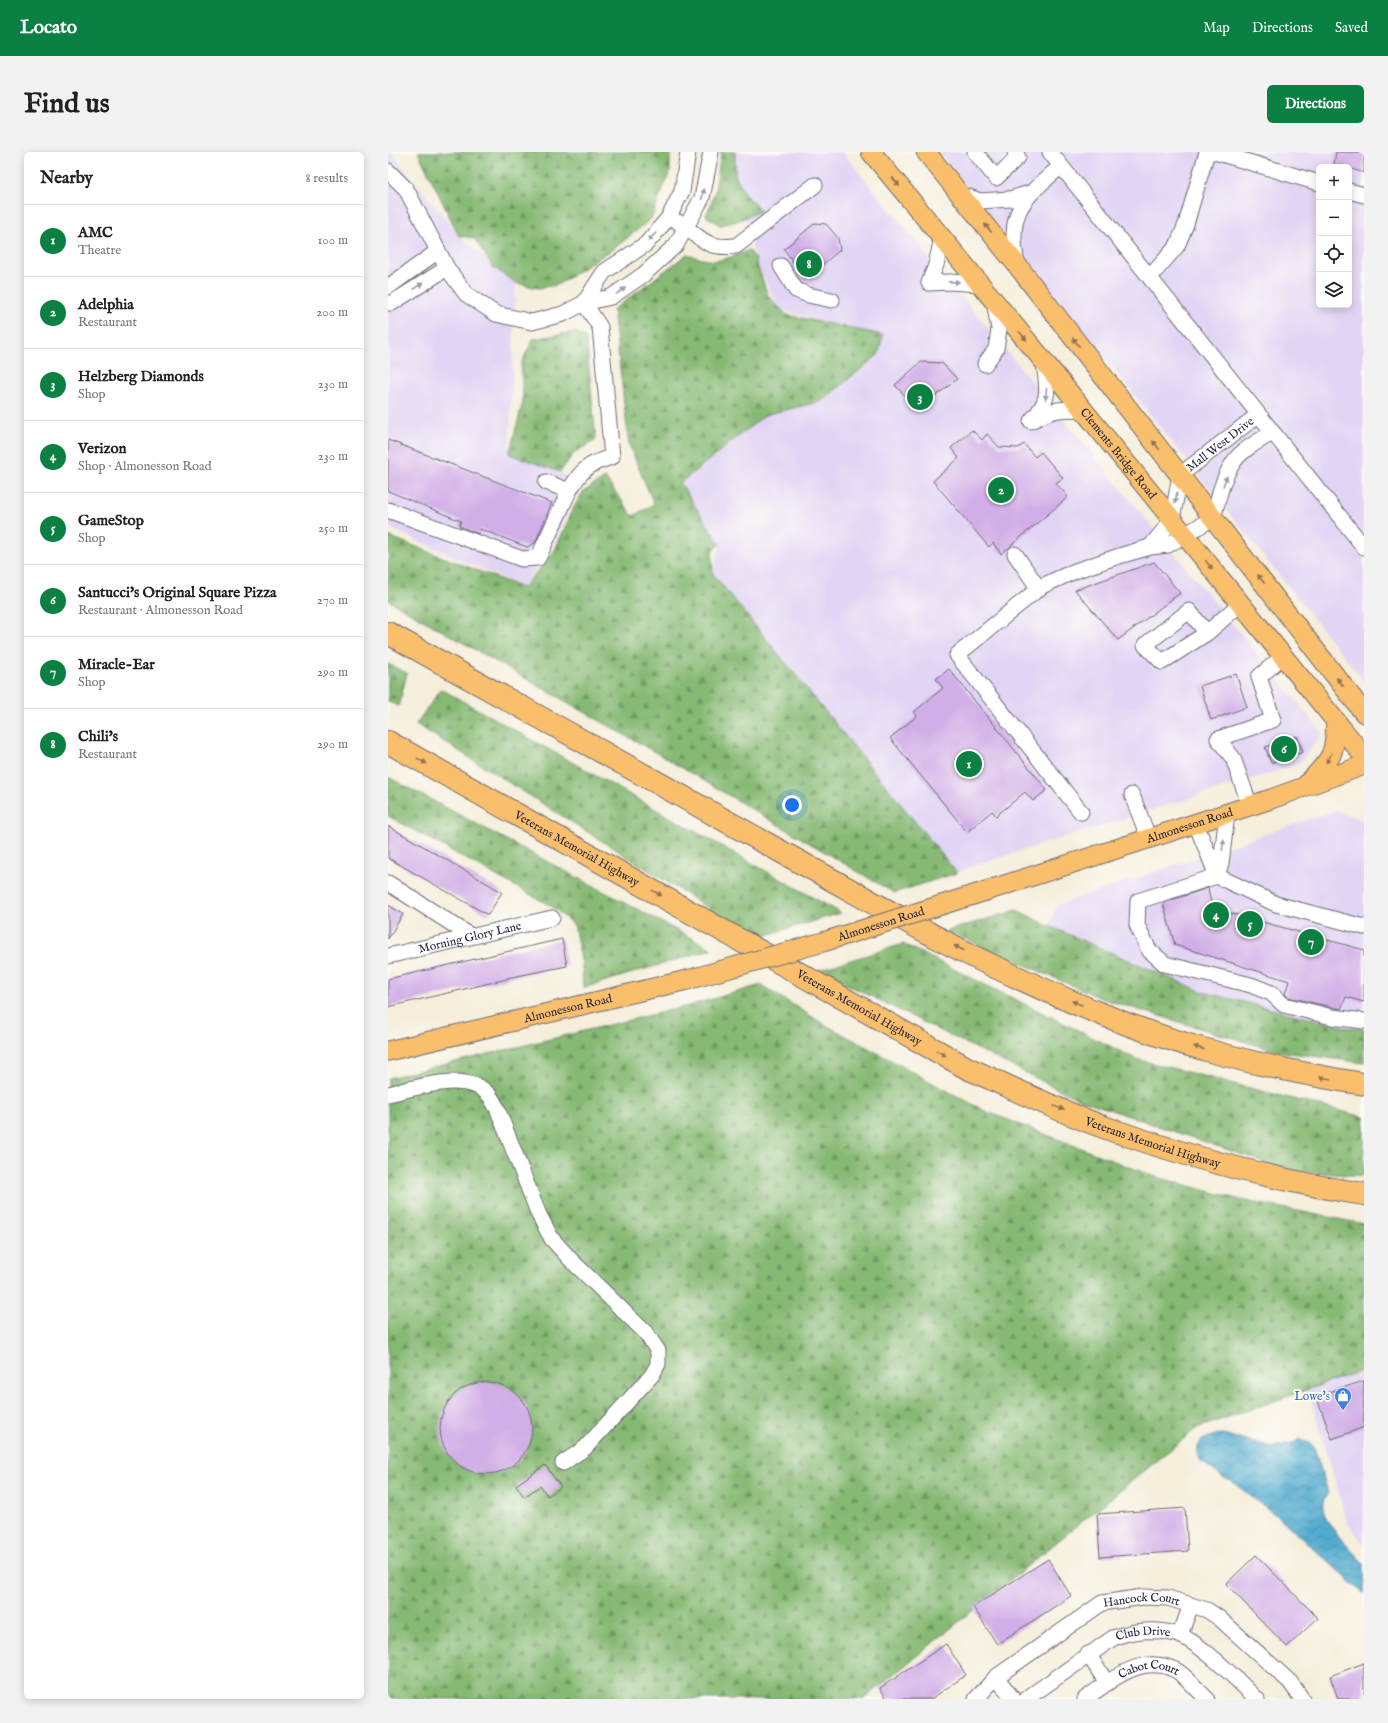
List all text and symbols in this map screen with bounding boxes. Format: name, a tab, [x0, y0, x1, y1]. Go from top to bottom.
text: Locato	[20, 16, 77, 40]
text: Map	[1203, 19, 1230, 37]
text: Directions	[1252, 19, 1313, 37]
text: Saved	[1335, 19, 1368, 37]
button: Directions	[1267, 85, 1364, 123]
text: Find us	[24, 87, 110, 122]
map controls	[1316, 164, 1352, 308]
button: +	[1316, 164, 1352, 200]
text: Nearby	[40, 168, 93, 189]
text: 8 results	[305, 170, 348, 187]
one-way arrow	[892, 177, 901, 187]
one-way arrow	[700, 187, 706, 200]
button: −	[1316, 200, 1352, 236]
text: AMC	[78, 223, 113, 242]
one-way arrow	[984, 223, 992, 234]
text: 1	[51, 232, 55, 249]
text: 100 m	[318, 232, 348, 249]
one-way arrow	[648, 232, 657, 242]
button: locate	[1316, 236, 1352, 272]
text: Theatre	[78, 242, 121, 259]
pin: 8	[796, 249, 822, 279]
button: layers	[1316, 272, 1352, 308]
one-way arrow	[948, 279, 961, 285]
one-way arrow	[412, 283, 424, 290]
one-way arrow	[615, 287, 627, 294]
text: Adelphia	[78, 295, 134, 314]
text: 2	[50, 304, 56, 321]
text: 200 m	[316, 304, 348, 321]
text: Restaurant	[78, 314, 137, 331]
one-way arrow	[1019, 331, 1028, 342]
one-way arrow	[1072, 336, 1081, 347]
text: Helzberg Diamonds	[78, 367, 204, 386]
text: 3	[51, 376, 55, 393]
text: 230 m	[318, 376, 348, 393]
pin: 3	[907, 382, 933, 412]
text: Shop	[78, 386, 106, 403]
one-way arrow	[1042, 388, 1049, 400]
street label: Clements Bridge Road	[1077, 405, 1160, 503]
street label: Mall West Drive	[1184, 414, 1257, 475]
text: Verizon	[78, 439, 126, 458]
one-way arrow	[1152, 439, 1160, 450]
text: 4	[50, 448, 56, 465]
text: 230 m	[318, 448, 348, 465]
text: Shop · Almonesson Road	[78, 458, 212, 475]
one-way arrow	[1222, 474, 1228, 486]
pin: 2	[988, 475, 1014, 505]
one-way arrow	[1173, 492, 1179, 504]
text: GameStop	[78, 511, 144, 530]
text: 5	[51, 520, 55, 537]
text: 250 m	[318, 520, 348, 537]
text: Shop	[78, 530, 106, 547]
one-way arrow	[1205, 560, 1213, 571]
one-way arrow	[1256, 574, 1265, 585]
text: Santucci's Original Square Pizza	[78, 583, 277, 602]
text: 6	[50, 592, 56, 609]
text: 270 m	[317, 592, 348, 609]
text: Restaurant · Almonesson Road	[78, 602, 243, 619]
text: Miracle-Ear	[78, 655, 155, 674]
text: 7	[50, 664, 56, 681]
text: 290 m	[317, 664, 348, 681]
text: Shop	[78, 674, 106, 691]
one-way arrow	[1336, 677, 1344, 688]
text: Chili's	[78, 727, 118, 746]
pin: 6	[1271, 734, 1297, 764]
text: 8	[50, 736, 56, 753]
text: 290 m	[317, 736, 348, 753]
text: Restaurant	[78, 746, 137, 763]
pin: 1	[956, 749, 982, 779]
one-way arrow	[1326, 752, 1333, 764]
one-way arrow	[416, 757, 428, 764]
your location	[782, 795, 802, 815]
street label: Almonesson Road	[1144, 805, 1236, 847]
street label: Veterans Memorial Highway	[511, 807, 642, 890]
one-way arrow	[1220, 839, 1226, 851]
one-way arrow	[651, 890, 663, 896]
pin: 4	[1203, 900, 1229, 930]
street label: Almonesson Road	[835, 904, 927, 945]
pin: 5	[1237, 909, 1263, 939]
street label: Morning Glory Lane	[417, 918, 523, 957]
pin: 7	[1298, 927, 1324, 957]
one-way arrow	[953, 945, 965, 952]
street label: Veterans Memorial Highway	[793, 966, 925, 1049]
street label: Almonesson Road	[522, 991, 614, 1027]
one-way arrow	[1071, 1000, 1082, 1006]
one-way arrow	[1193, 1044, 1205, 1050]
one-way arrow	[935, 1050, 947, 1057]
one-way arrow	[1319, 1075, 1332, 1081]
one-way arrow	[1053, 1106, 1065, 1112]
street label: Veterans Memorial Highway	[1082, 1113, 1222, 1172]
shop icon: Lowe's	[1333, 1386, 1353, 1411]
place label: Lowe's	[1294, 1389, 1330, 1404]
street label: Hancock Court	[1102, 1590, 1182, 1611]
street label: Club Drive	[1114, 1624, 1172, 1644]
street label: Cabot Court	[1116, 1658, 1182, 1682]

